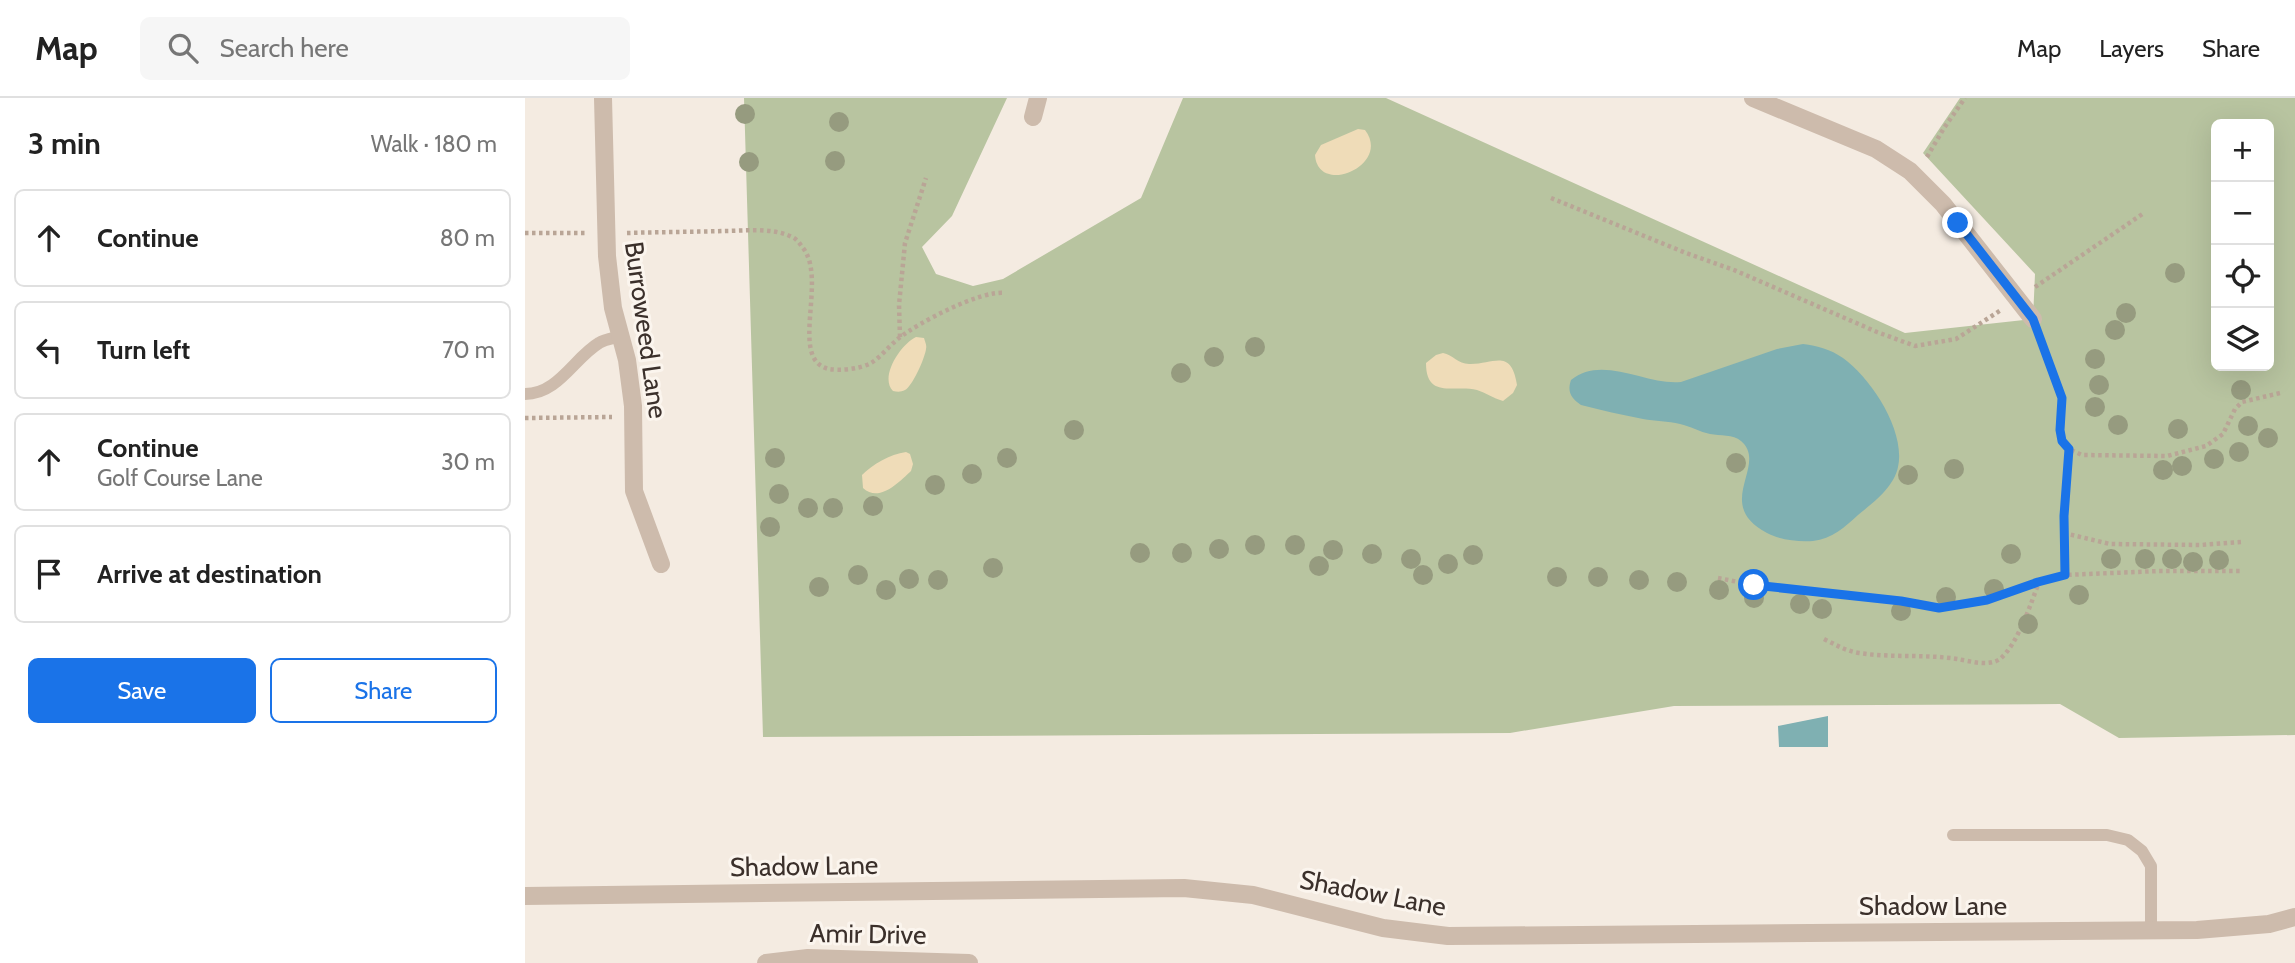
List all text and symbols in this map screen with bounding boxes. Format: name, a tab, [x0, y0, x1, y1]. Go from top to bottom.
search box	[140, 17, 630, 80]
text: Map	[35, 28, 98, 68]
icon: search	[164, 29, 202, 67]
text: Search here	[220, 32, 349, 64]
text: Map	[2017, 34, 2061, 63]
text: Layers	[2099, 34, 2164, 63]
text: Share	[2202, 34, 2260, 63]
map controls	[2211, 119, 2274, 371]
button: +	[2211, 119, 2274, 182]
text: 3 min	[28, 125, 101, 162]
text: Walk · 180 m	[371, 130, 497, 158]
button: −	[2211, 182, 2274, 245]
route end	[1942, 207, 1973, 238]
icon: ahead	[30, 219, 68, 257]
text: Continue	[97, 222, 199, 254]
text: 80 m	[440, 224, 495, 252]
street label: Burroweed Lane	[618, 240, 674, 420]
button: locate	[2211, 245, 2274, 308]
button: layers	[2211, 308, 2274, 371]
icon: left	[30, 331, 68, 369]
text: Turn left	[97, 334, 190, 366]
text: 70 m	[442, 336, 495, 364]
text: Continue	[97, 432, 199, 464]
icon: ahead	[30, 443, 68, 481]
text: 30 m	[441, 448, 495, 476]
text: Golf Course Lane	[97, 464, 263, 492]
icon: arrive	[30, 555, 68, 593]
text: Arrive at destination	[97, 558, 322, 590]
route start	[1738, 569, 1769, 600]
button: Save	[28, 658, 256, 723]
button: Share	[270, 658, 497, 723]
street label: Shadow Lane	[730, 849, 878, 883]
street label: Shadow Lane	[1297, 863, 1449, 923]
street label: Shadow Lane	[1859, 890, 2007, 922]
street label: Amir Drive	[809, 917, 927, 951]

